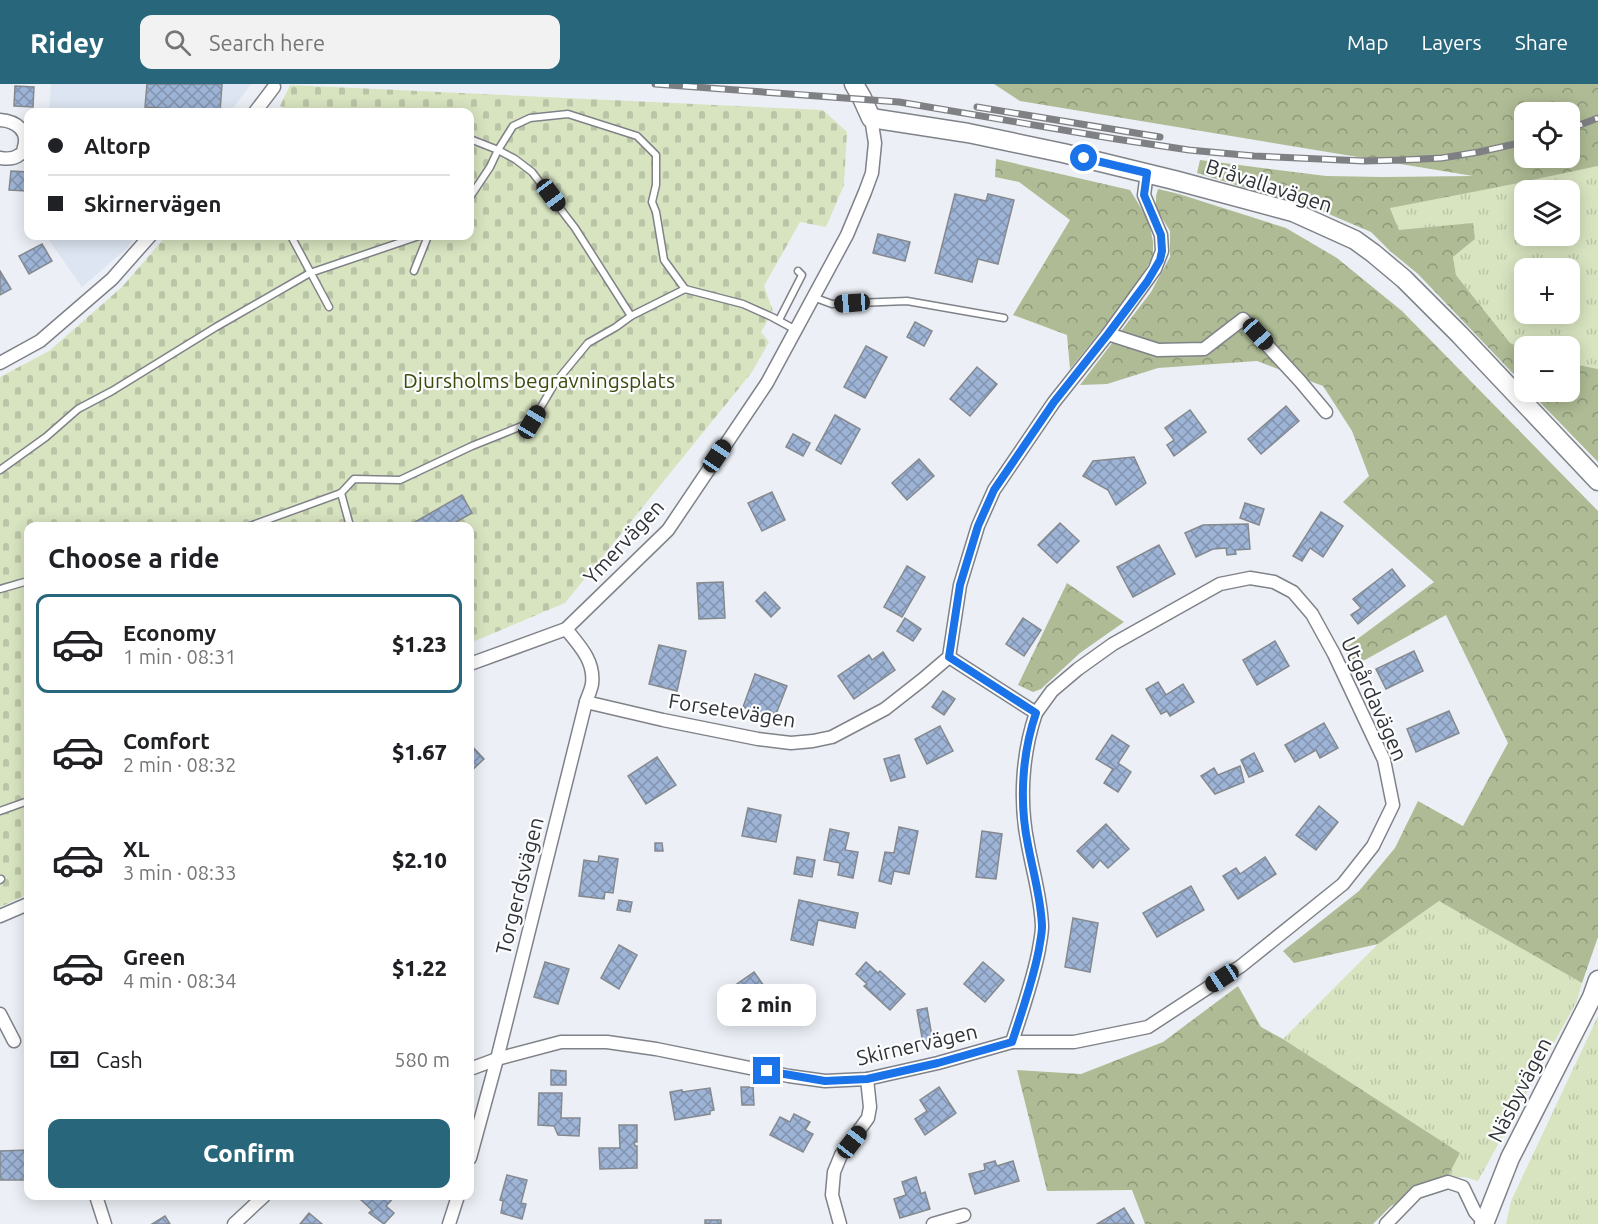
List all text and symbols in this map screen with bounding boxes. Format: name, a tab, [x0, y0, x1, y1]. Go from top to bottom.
search box	[140, 15, 560, 69]
icon: search	[161, 26, 194, 59]
text: Ridey	[30, 27, 104, 58]
text: Search here	[209, 30, 325, 55]
text: Map	[1347, 30, 1388, 54]
text: Layers	[1421, 30, 1482, 54]
text: Share	[1515, 30, 1568, 54]
map controls	[1514, 102, 1580, 402]
button: locate	[1514, 102, 1580, 168]
text: Altorp	[84, 133, 151, 158]
route start	[1070, 144, 1097, 171]
street label: Bråvallavägen	[1203, 153, 1336, 217]
car	[533, 175, 569, 215]
button: layers	[1514, 180, 1580, 246]
text: Skirnervägen	[84, 191, 221, 216]
button: +	[1514, 258, 1580, 324]
car	[833, 293, 871, 313]
car	[1239, 315, 1277, 353]
button: −	[1514, 336, 1580, 402]
park label: Djursholms begravningsplats	[403, 368, 675, 392]
car	[515, 402, 549, 442]
car	[699, 436, 735, 476]
street label: Ymervägen	[578, 494, 668, 588]
text: Choose a ride	[48, 543, 220, 573]
icon: car	[51, 617, 105, 671]
text: Economy	[123, 620, 216, 645]
text: $1.23	[392, 631, 447, 656]
street label: Utgårdavägen	[1337, 633, 1413, 764]
text: 1 min · 08:31	[123, 645, 237, 668]
street label: Forsetevägen	[667, 688, 797, 732]
icon: car	[51, 725, 105, 779]
text: Comfort	[123, 728, 210, 753]
text: $1.67	[392, 739, 447, 764]
text: 2 min · 08:32	[123, 753, 237, 776]
street label: Torgerdsvägen	[490, 815, 548, 957]
icon: car	[51, 833, 105, 887]
text: XL	[123, 836, 150, 861]
text: $2.10	[392, 847, 447, 872]
text: 3 min · 08:33	[123, 861, 237, 884]
icon: car	[51, 941, 105, 995]
text: Green	[123, 944, 185, 969]
text: $1.22	[392, 955, 447, 980]
car	[1202, 961, 1242, 995]
text: 4 min · 08:34	[123, 969, 237, 992]
callout: 2 min	[718, 984, 816, 1026]
text: 2 min	[741, 993, 792, 1016]
street label: Skirnervägen	[854, 1018, 980, 1070]
street label: Näsbyvägen	[1482, 1033, 1556, 1146]
icon: cash	[48, 1043, 81, 1076]
text: Cash	[96, 1047, 143, 1072]
text: 580 m	[394, 1048, 450, 1071]
route end	[753, 1057, 780, 1084]
button: Confirm	[48, 1119, 450, 1188]
car	[834, 1122, 870, 1162]

